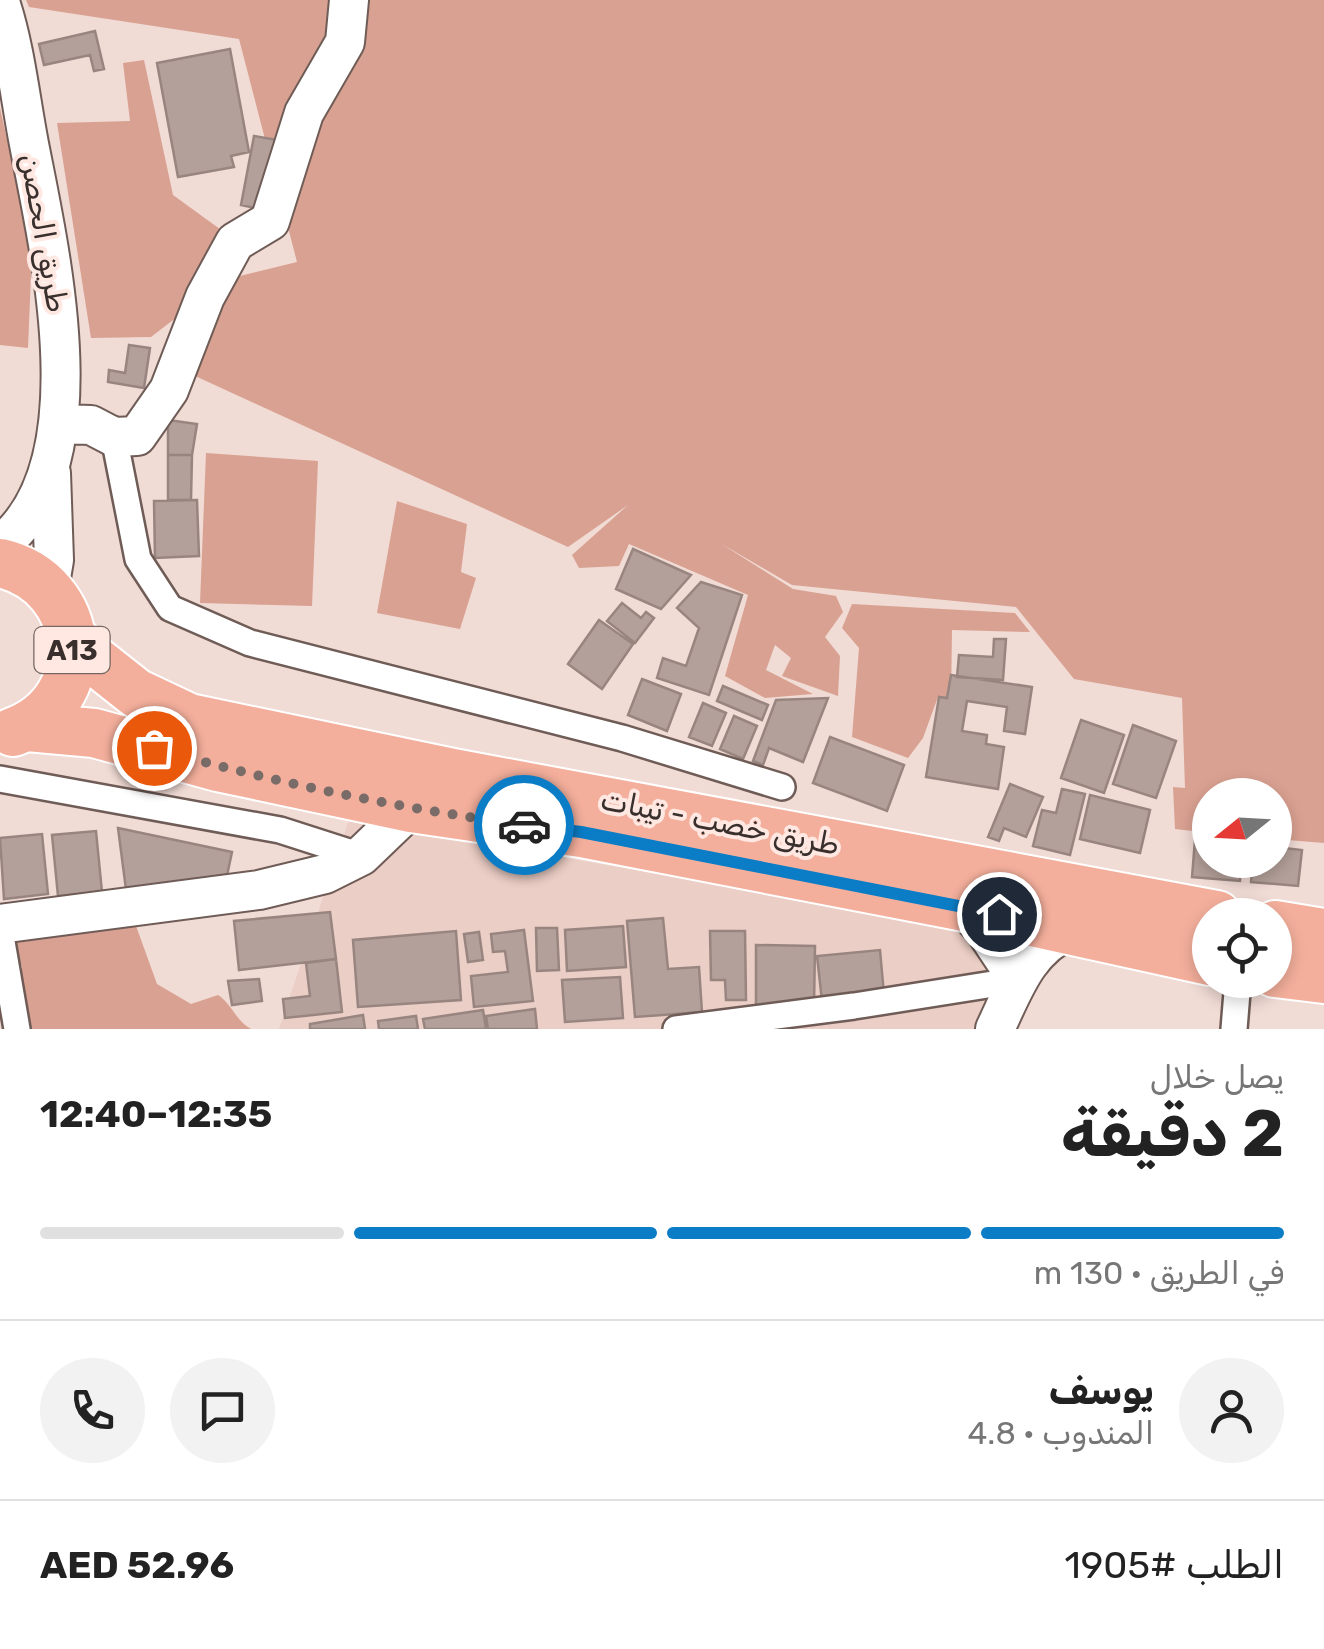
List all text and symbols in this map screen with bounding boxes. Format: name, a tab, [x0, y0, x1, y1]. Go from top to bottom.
street label: طريق الحصن	[12, 151, 76, 315]
road number: A13	[34, 627, 110, 673]
pin	[112, 706, 197, 791]
icon: bag	[127, 721, 182, 776]
courier	[474, 775, 574, 875]
north arrow	[1192, 778, 1292, 878]
map controls	[1192, 778, 1292, 998]
street label: طريق خصب - تيبات	[597, 781, 843, 863]
icon: car	[497, 798, 552, 853]
pin	[957, 872, 1042, 957]
icon: home	[972, 887, 1027, 942]
button: locate	[1192, 898, 1292, 998]
text: يصل خلال	[1150, 1058, 1284, 1096]
text: 12:35–12:40	[40, 1091, 272, 1137]
text: 2 دقيقة	[1061, 1095, 1284, 1172]
text: في الطريق · 130 m	[1034, 1254, 1284, 1292]
button: phone	[40, 1358, 145, 1463]
button: chat	[170, 1358, 275, 1463]
button: person	[1179, 1358, 1284, 1463]
text: يوسف	[1049, 1368, 1154, 1414]
text: المندوب · 4.8	[967, 1414, 1154, 1452]
text: AED 52.96	[40, 1542, 234, 1588]
text: الطلب #1905	[1065, 1542, 1284, 1588]

